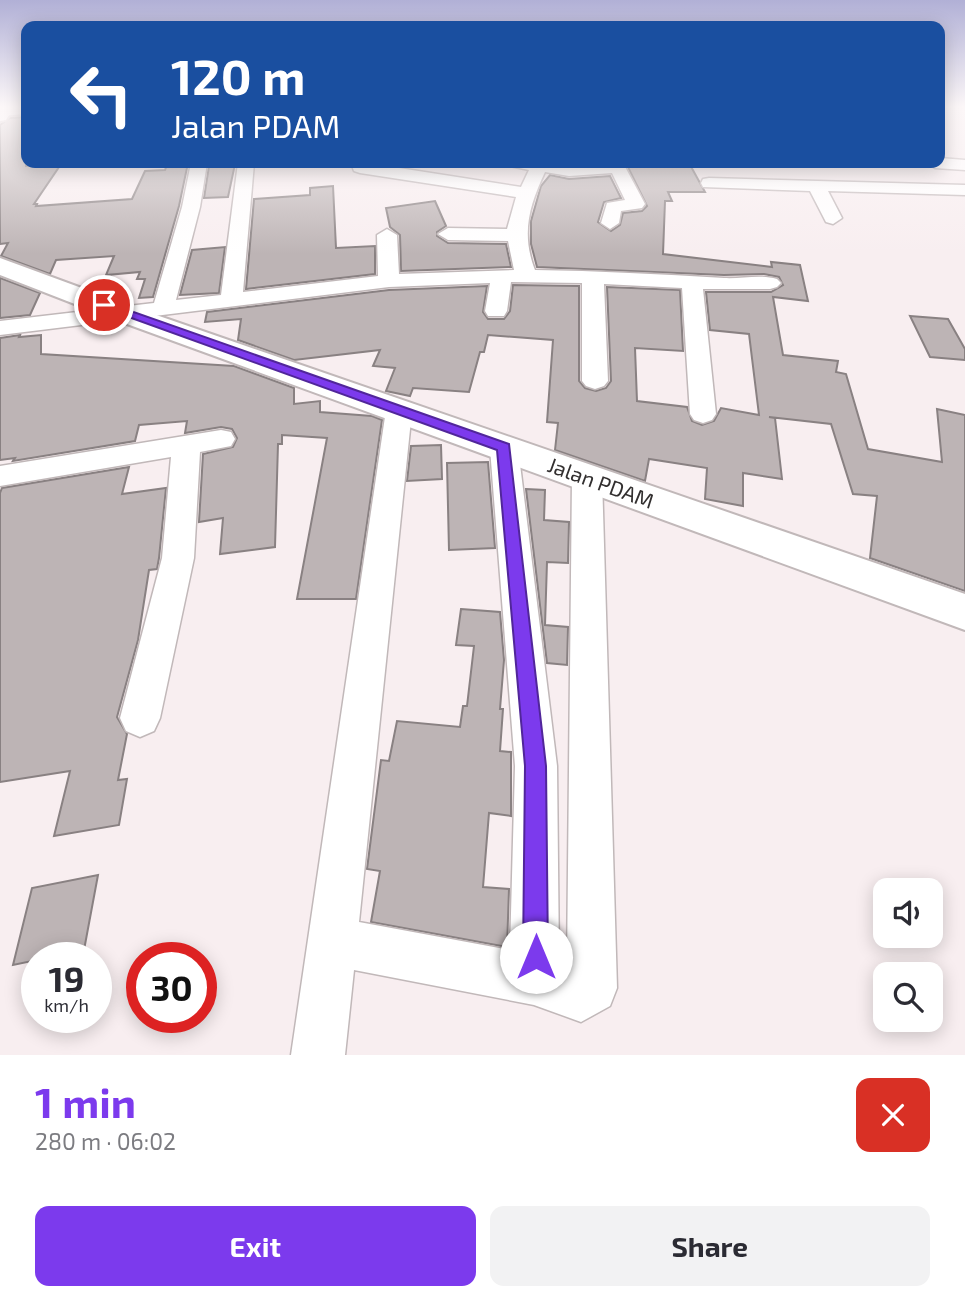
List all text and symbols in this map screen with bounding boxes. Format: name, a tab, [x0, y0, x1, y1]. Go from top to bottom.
text: 120 m	[171, 46, 305, 105]
icon: left	[56, 49, 147, 140]
text: Jalan PDAM	[171, 106, 340, 144]
pin	[74, 275, 134, 335]
icon: arrive	[85, 286, 123, 324]
street label: Jalan PDAM	[545, 451, 657, 513]
map controls	[873, 878, 943, 1032]
button: sound	[873, 878, 943, 948]
position arrow	[499, 920, 573, 994]
speed limit sign: 30	[126, 942, 217, 1033]
text: 19	[49, 957, 84, 999]
button: search	[873, 962, 943, 1032]
text: km/h	[44, 994, 89, 1016]
text: 1 min	[35, 1076, 136, 1126]
button: close	[856, 1078, 930, 1152]
text: 280 m · 06:02	[35, 1127, 176, 1155]
button: Exit	[35, 1206, 476, 1286]
button: Share	[490, 1206, 930, 1286]

